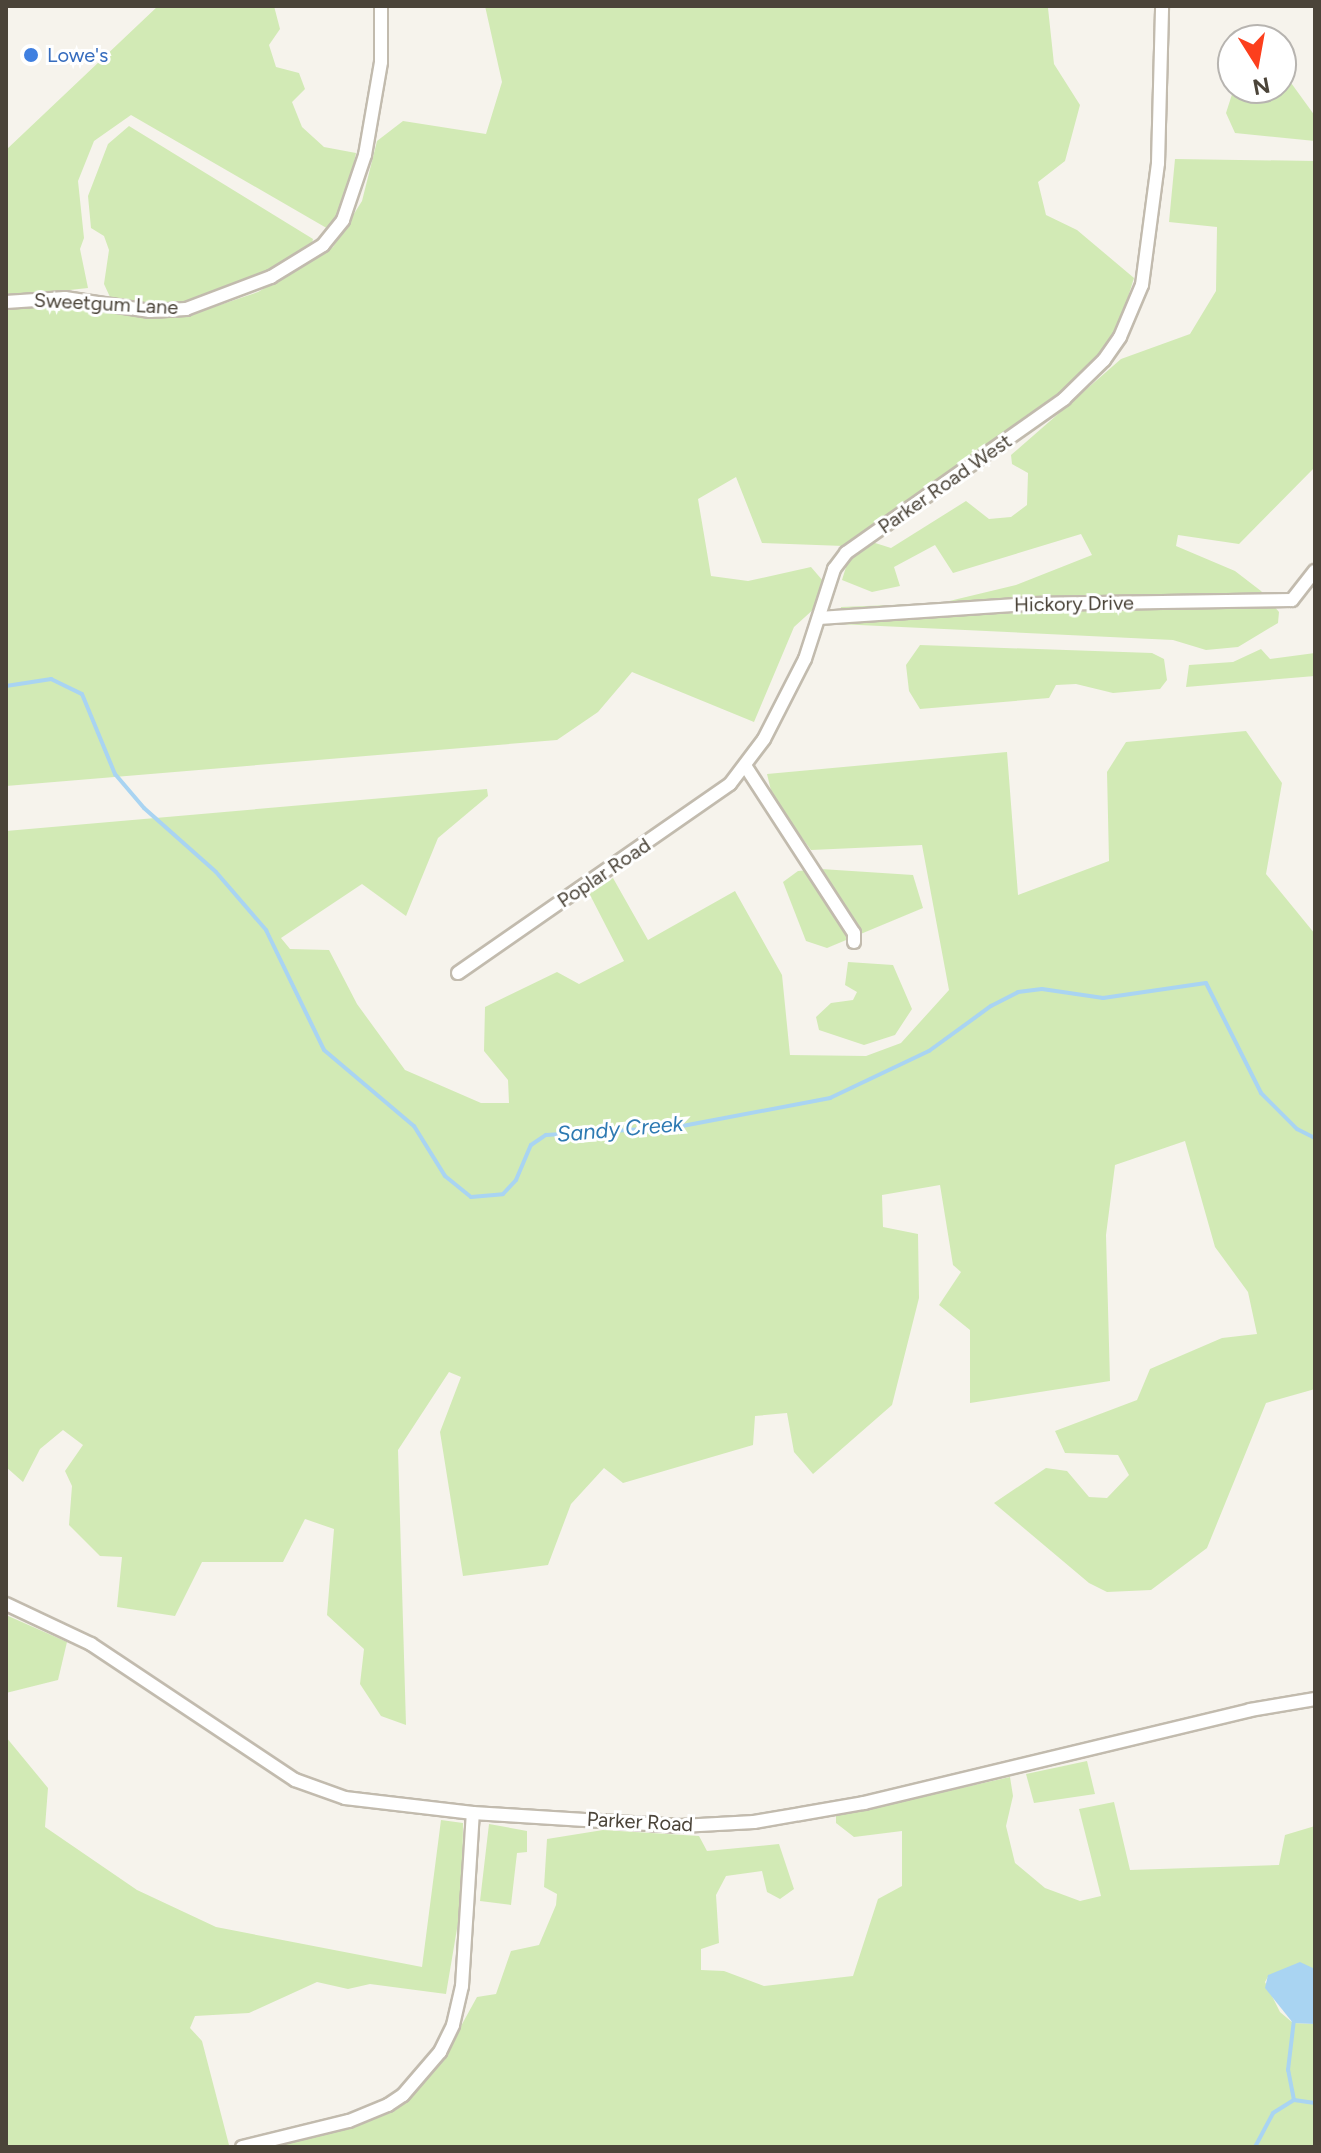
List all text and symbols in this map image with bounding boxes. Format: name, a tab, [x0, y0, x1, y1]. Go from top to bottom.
north arrow	[1217, 24, 1297, 104]
place label: Lowe's	[47, 43, 108, 67]
marker: Lowe's	[22, 46, 40, 64]
text: N	[1250, 71, 1272, 101]
street label: Sweetgum Lane	[33, 288, 179, 320]
street label: Parker Road West	[874, 429, 1016, 539]
street label: Hickory Drive	[1014, 591, 1134, 617]
street label: Poplar Road	[553, 833, 655, 913]
water label: Sandy Creek	[556, 1110, 684, 1148]
street label: Parker Road	[586, 1807, 694, 1837]

